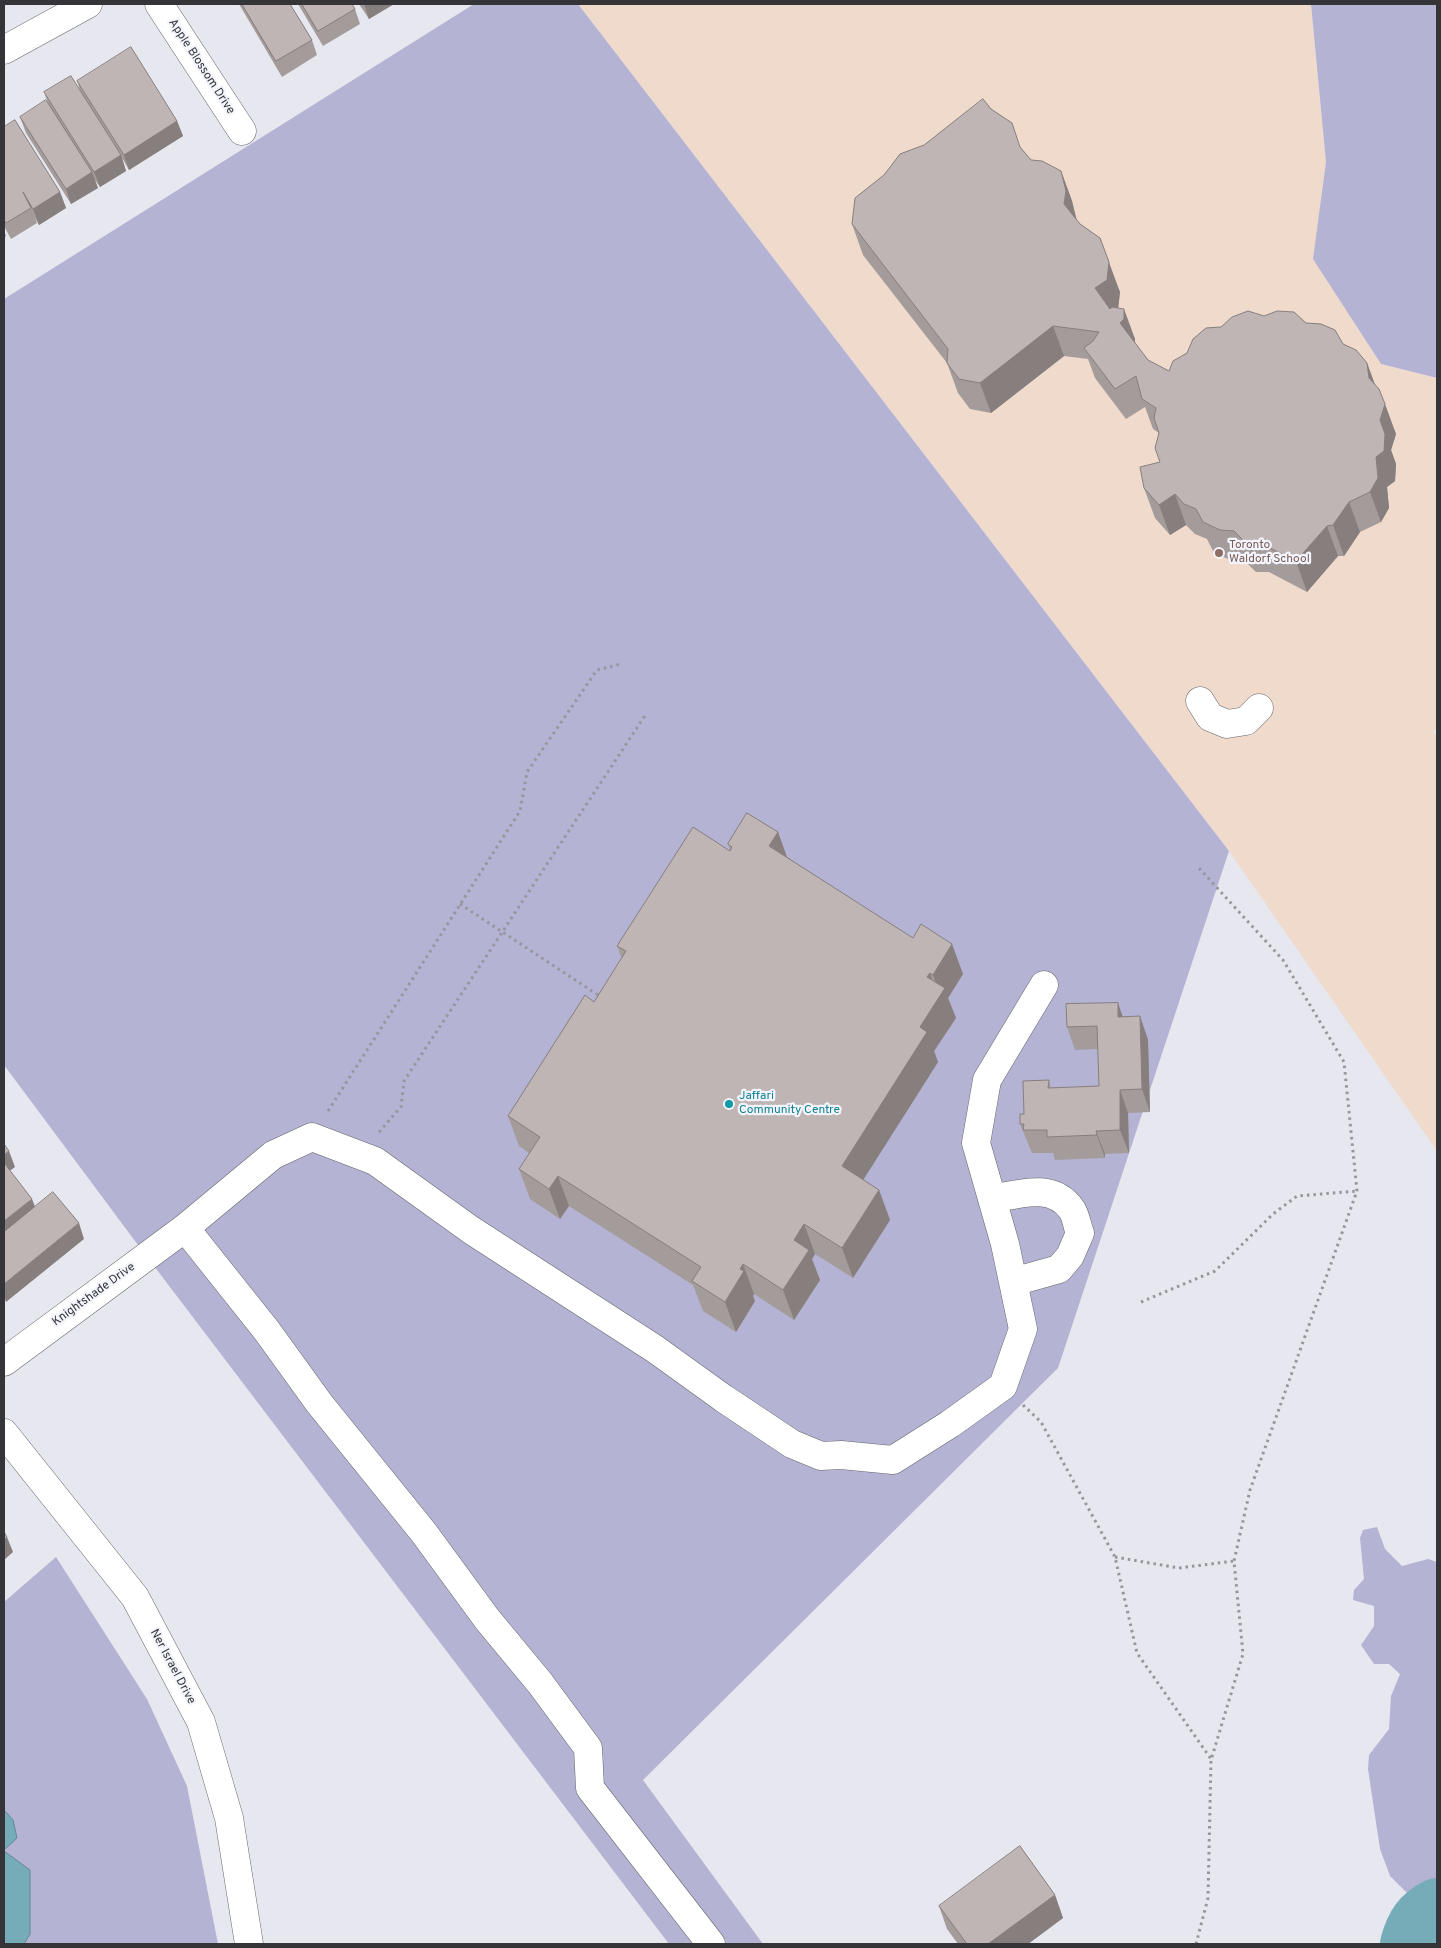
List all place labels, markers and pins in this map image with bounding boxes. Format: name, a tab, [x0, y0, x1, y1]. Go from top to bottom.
place label: Toronto Waldorf School	[1229, 539, 1310, 567]
marker: Toronto Waldorf School	[1213, 547, 1225, 559]
place label: Jaffari Community Centre	[739, 1090, 840, 1118]
marker: Jaffari Community Centre	[723, 1098, 735, 1110]

